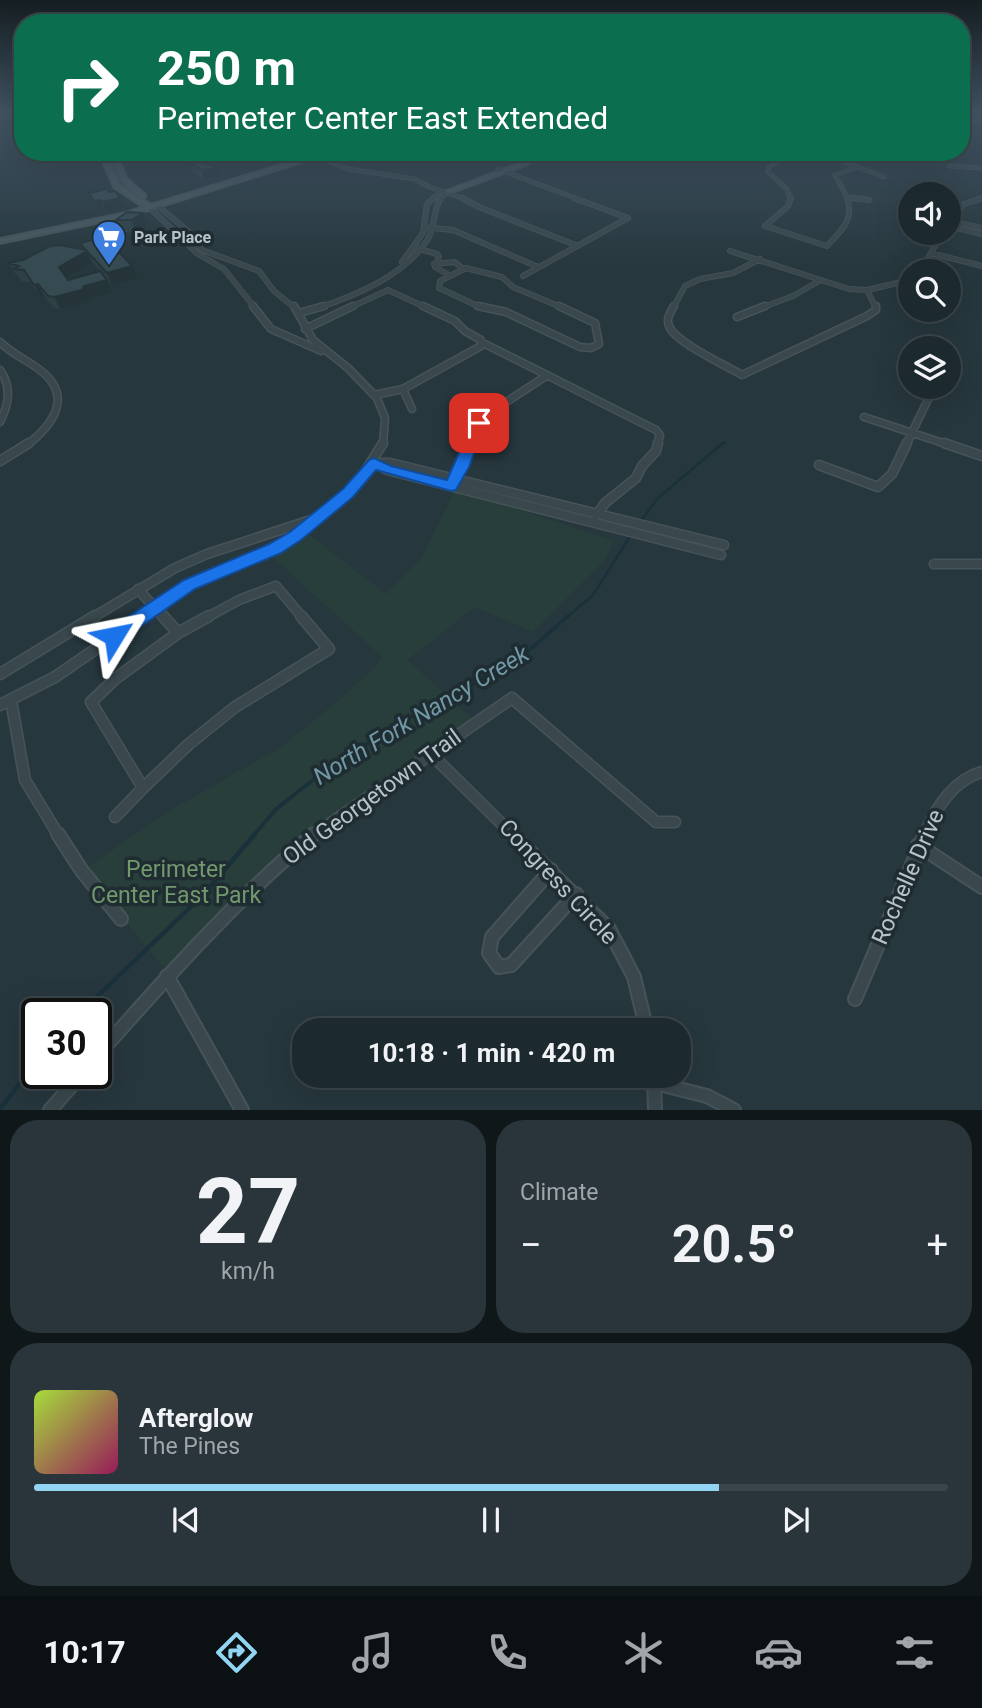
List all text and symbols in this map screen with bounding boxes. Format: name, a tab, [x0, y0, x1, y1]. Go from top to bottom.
text: 250 m	[157, 40, 296, 97]
icon: right	[42, 42, 133, 133]
text: Perimeter Center East Extended	[157, 99, 608, 137]
map controls	[898, 182, 961, 399]
button: sound	[898, 182, 961, 245]
supermarket icon: Park Place	[90, 218, 128, 267]
place label: Park Place	[134, 228, 212, 247]
button: search	[898, 259, 961, 322]
button: layers	[898, 336, 961, 399]
pin	[449, 393, 509, 453]
icon: arrive	[460, 404, 498, 442]
position arrow	[77, 599, 151, 673]
water label: North Fork Nancy Creek	[308, 639, 535, 791]
street label: Old Georgetown Trail	[278, 723, 466, 871]
street label: Rochelle Drive	[866, 805, 950, 949]
street label: Congress Circle	[493, 814, 623, 950]
park label: Perimeter Center East Park	[91, 856, 261, 909]
speed limit sign: 30	[21, 998, 112, 1089]
text: 10:18 · 1 min · 420 m	[368, 1038, 615, 1068]
text: 27	[196, 1159, 300, 1265]
text: Climate	[520, 1179, 599, 1206]
text: 20.5°	[672, 1214, 797, 1275]
text: −	[520, 1223, 542, 1267]
text: +	[926, 1223, 948, 1267]
text: km/h	[221, 1258, 275, 1285]
text: Afterglow	[139, 1403, 253, 1433]
text: The Pines	[139, 1433, 240, 1460]
icon: previous	[167, 1501, 205, 1539]
icon: pause	[472, 1501, 510, 1539]
icon: next	[777, 1501, 815, 1539]
icon: directions	[212, 1628, 261, 1677]
icon: music	[348, 1628, 397, 1677]
icon: phone	[483, 1628, 532, 1677]
icon: climate	[619, 1628, 668, 1677]
icon: car	[754, 1628, 803, 1677]
icon: filters	[890, 1628, 939, 1677]
text: 10:17	[43, 1633, 126, 1671]

